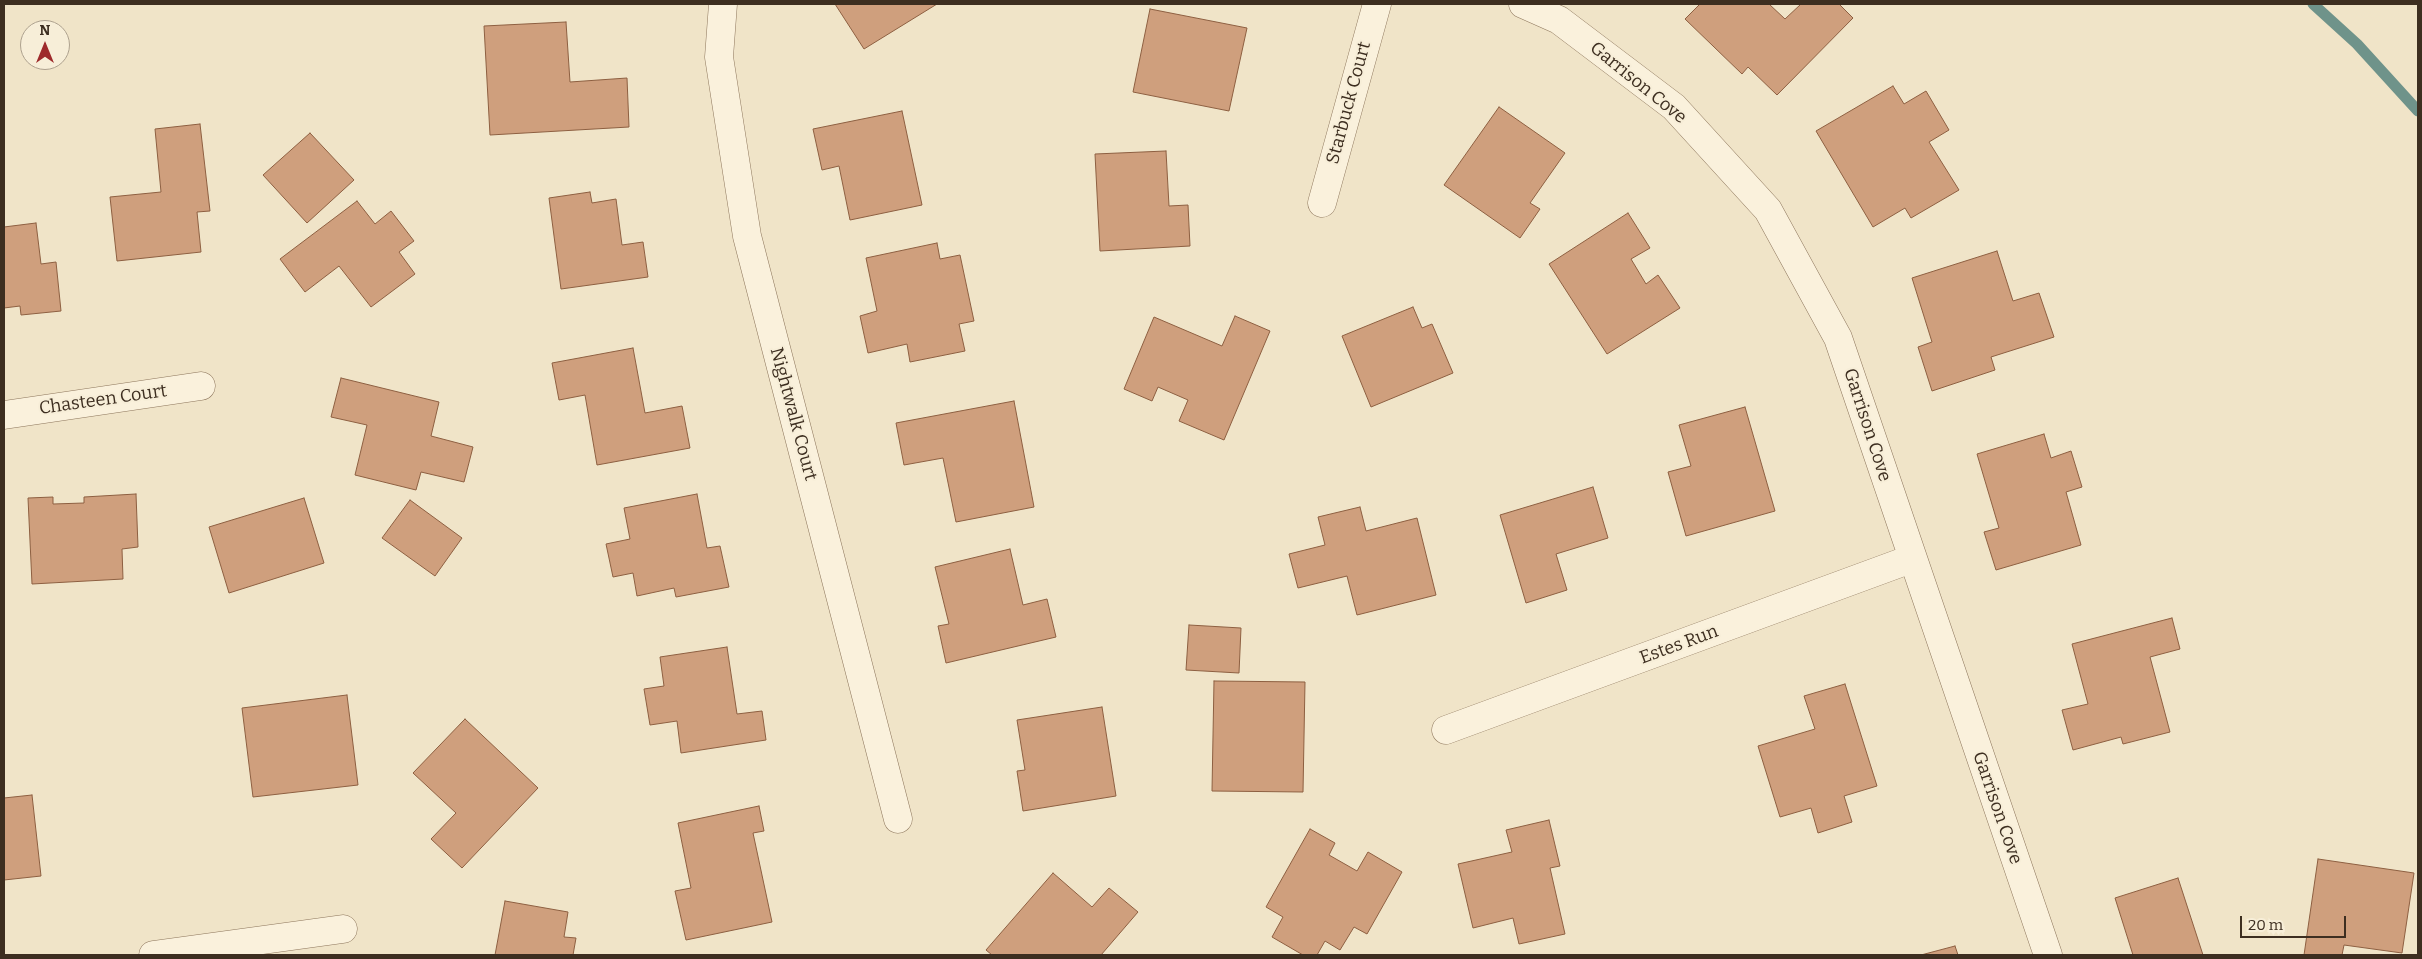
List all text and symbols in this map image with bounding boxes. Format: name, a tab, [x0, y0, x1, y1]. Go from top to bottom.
north arrow	[20, 20, 70, 70]
text: N	[40, 22, 50, 39]
street label: Garrison Cove	[1585, 38, 1691, 128]
street label: Starbuck Court	[1322, 39, 1376, 167]
street label: Nightwalk Court	[765, 345, 821, 483]
street label: Garrison Cove	[1839, 366, 1895, 484]
street label: Chasteen Court	[38, 380, 168, 420]
street label: Estes Run	[1637, 621, 1721, 669]
street label: Garrison Cove	[1968, 749, 2026, 867]
scale bar	[2242, 906, 2348, 938]
text: 20 m	[2248, 916, 2283, 934]

